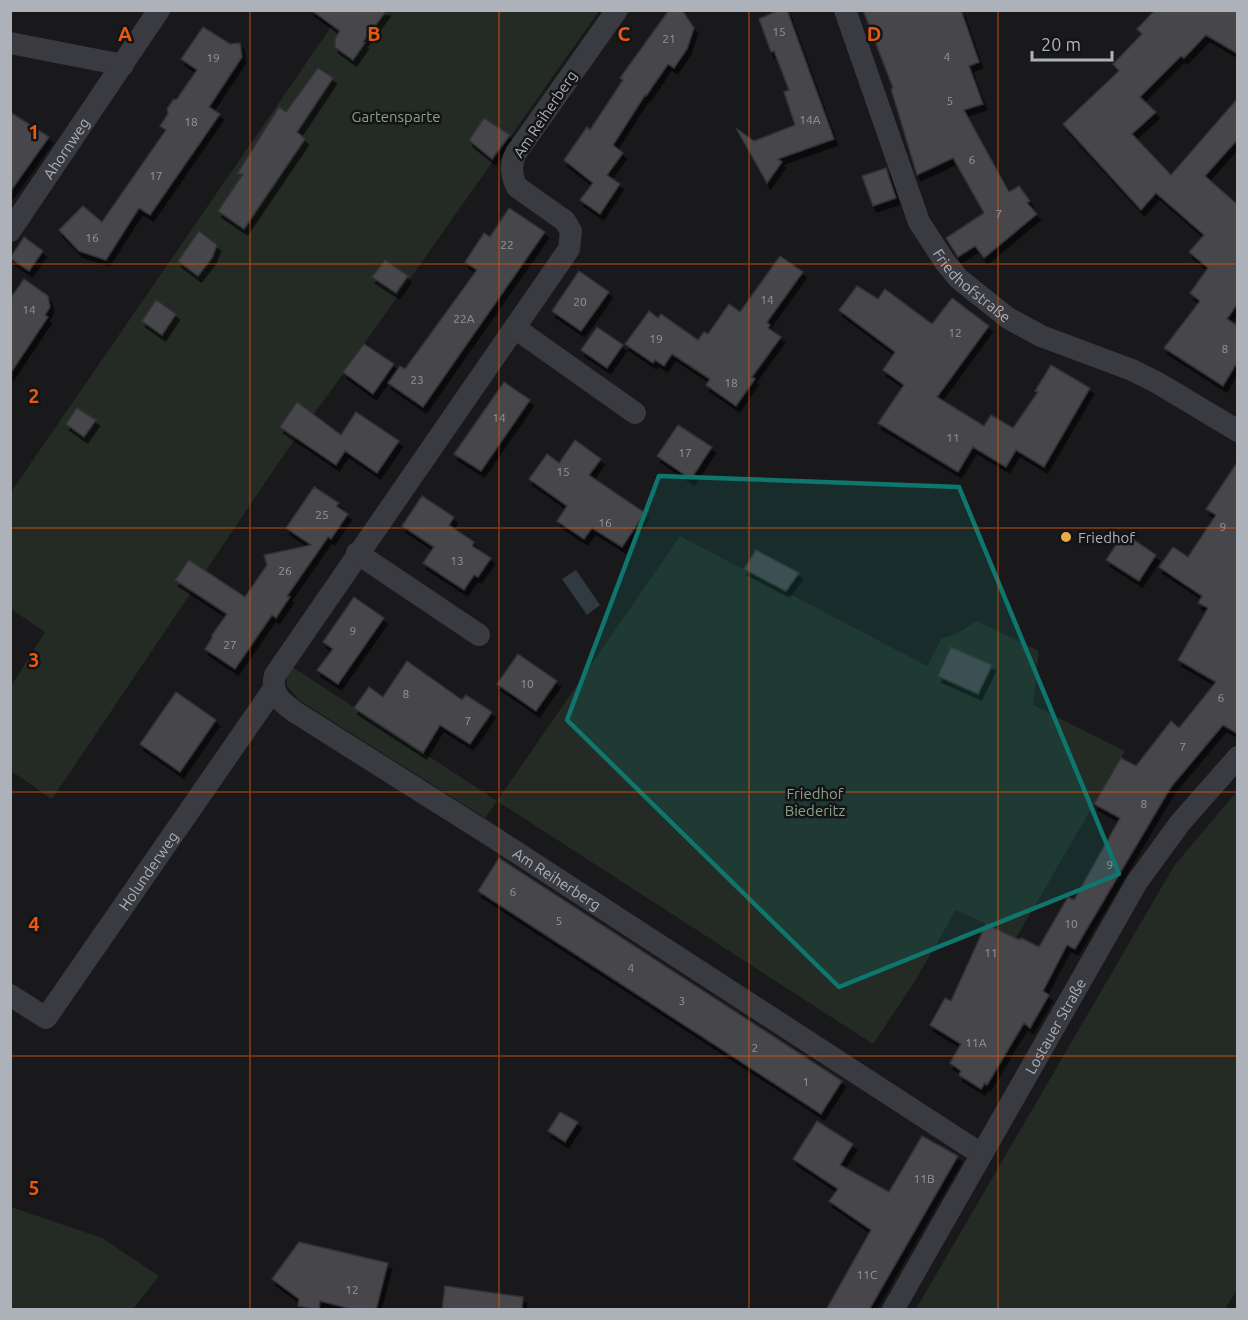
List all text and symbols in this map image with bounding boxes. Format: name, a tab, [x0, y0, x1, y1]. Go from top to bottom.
text: A	[118, 22, 132, 45]
text: B	[367, 22, 381, 45]
text: C	[618, 22, 631, 45]
text: D	[867, 22, 881, 45]
scale bar	[1032, 24, 1112, 62]
house number: 15	[772, 25, 786, 38]
house number: 21	[662, 32, 676, 45]
text: 20 m	[1041, 34, 1081, 54]
house number: 4	[944, 50, 951, 63]
house number: 19	[206, 51, 220, 64]
street label: Am Reiherberg	[510, 67, 580, 161]
house number: 5	[947, 94, 953, 107]
park label: Gartensparte	[352, 108, 440, 125]
house number: 14A	[799, 113, 821, 126]
street label: Ahornweg	[39, 114, 92, 182]
house number: 18	[184, 115, 198, 128]
text: 1	[28, 120, 40, 143]
house number: 6	[969, 153, 976, 166]
house number: 17	[149, 169, 163, 182]
house number: 7	[996, 207, 1002, 220]
house number: 16	[85, 231, 99, 244]
house number: 22	[500, 238, 514, 251]
street label: Friedhofstraße	[930, 245, 1014, 325]
house number: 14	[760, 293, 774, 306]
house number: 20	[573, 295, 587, 308]
house number: 14	[22, 303, 36, 316]
house number: 22A	[453, 312, 475, 325]
house number: 12	[948, 326, 962, 339]
house number: 19	[649, 332, 663, 345]
house number: 8	[1222, 342, 1229, 355]
house number: 23	[410, 373, 424, 386]
house number: 18	[724, 376, 738, 389]
text: 2	[28, 384, 40, 407]
house number: 14	[492, 411, 506, 424]
house number: 11	[946, 431, 960, 444]
house number: 17	[678, 446, 692, 459]
house number: 15	[556, 465, 570, 478]
house number: 25	[315, 508, 329, 521]
house number: 16	[598, 516, 612, 529]
house number: 9	[1220, 520, 1226, 533]
place label: Friedhof	[1078, 529, 1135, 546]
marker: Friedhof	[1059, 530, 1073, 544]
house number: 13	[450, 554, 464, 567]
house number: 26	[278, 564, 292, 577]
house number: 9	[350, 624, 356, 637]
house number: 27	[223, 638, 237, 651]
text: 3	[28, 648, 40, 671]
house number: 10	[520, 677, 534, 690]
house number: 8	[403, 687, 410, 700]
house number: 6	[1218, 691, 1225, 704]
house number: 7	[465, 714, 471, 727]
house number: 7	[1180, 740, 1186, 753]
park label: Friedhof Biederitz	[785, 785, 845, 819]
house number: 8	[1141, 797, 1148, 810]
street label: Holunderweg	[115, 828, 181, 913]
street label: Am Reiherberg	[510, 844, 604, 913]
house number: 9	[1107, 858, 1113, 871]
house number: 6	[510, 885, 517, 898]
text: 4	[28, 912, 40, 935]
house number: 5	[556, 914, 562, 927]
house number: 10	[1064, 917, 1078, 930]
house number: 11	[984, 946, 998, 959]
house number: 4	[628, 961, 635, 974]
street label: Lostauer Straße	[1021, 975, 1089, 1077]
house number: 3	[679, 994, 685, 1007]
house number: 11A	[965, 1036, 987, 1049]
house number: 2	[752, 1041, 758, 1054]
house number: 1	[803, 1075, 809, 1088]
house number: 11B	[913, 1172, 935, 1185]
text: 5	[28, 1176, 40, 1199]
house number: 11C	[857, 1268, 878, 1281]
house number: 12	[345, 1283, 359, 1296]

